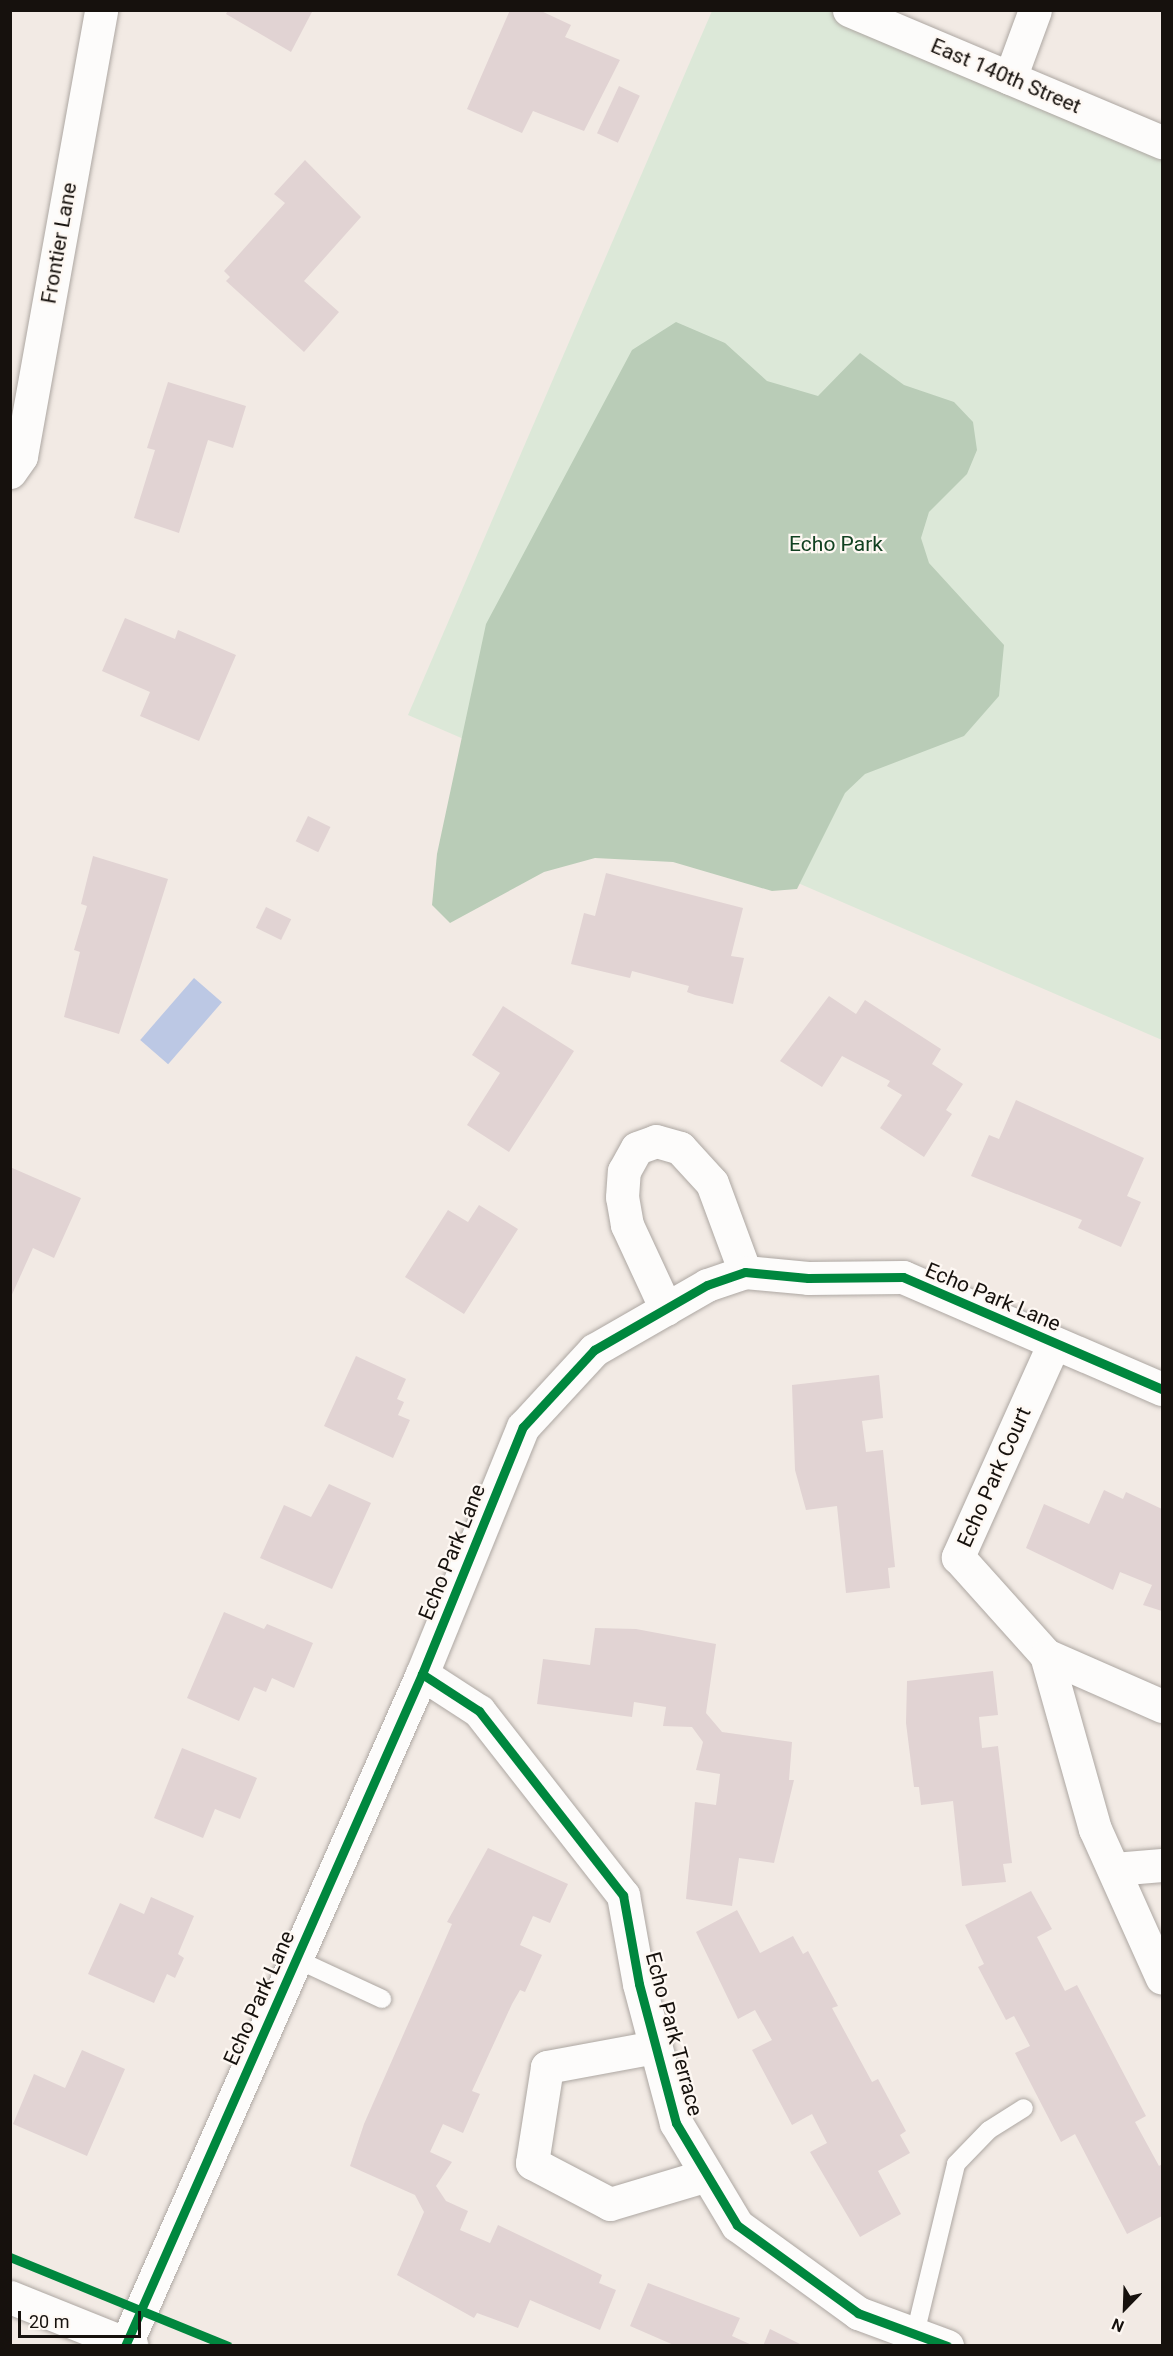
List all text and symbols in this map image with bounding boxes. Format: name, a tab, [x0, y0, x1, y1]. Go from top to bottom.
street label: East 140th Street	[927, 33, 1085, 119]
street label: Frontier Lane	[36, 180, 82, 306]
park label: Echo Park	[789, 531, 883, 557]
street label: Echo Park Lane	[922, 1257, 1064, 1337]
street label: Echo Park Court	[952, 1403, 1036, 1551]
street label: Echo Park Lane	[413, 1480, 491, 1624]
street label: Echo Park Lane	[218, 1927, 300, 2069]
street label: Echo Park Terrace	[640, 1949, 708, 2119]
north arrow	[1095, 2278, 1155, 2338]
scale bar	[21, 2299, 144, 2337]
text: 20 m	[29, 2311, 69, 2332]
text: N	[1109, 2314, 1127, 2336]

